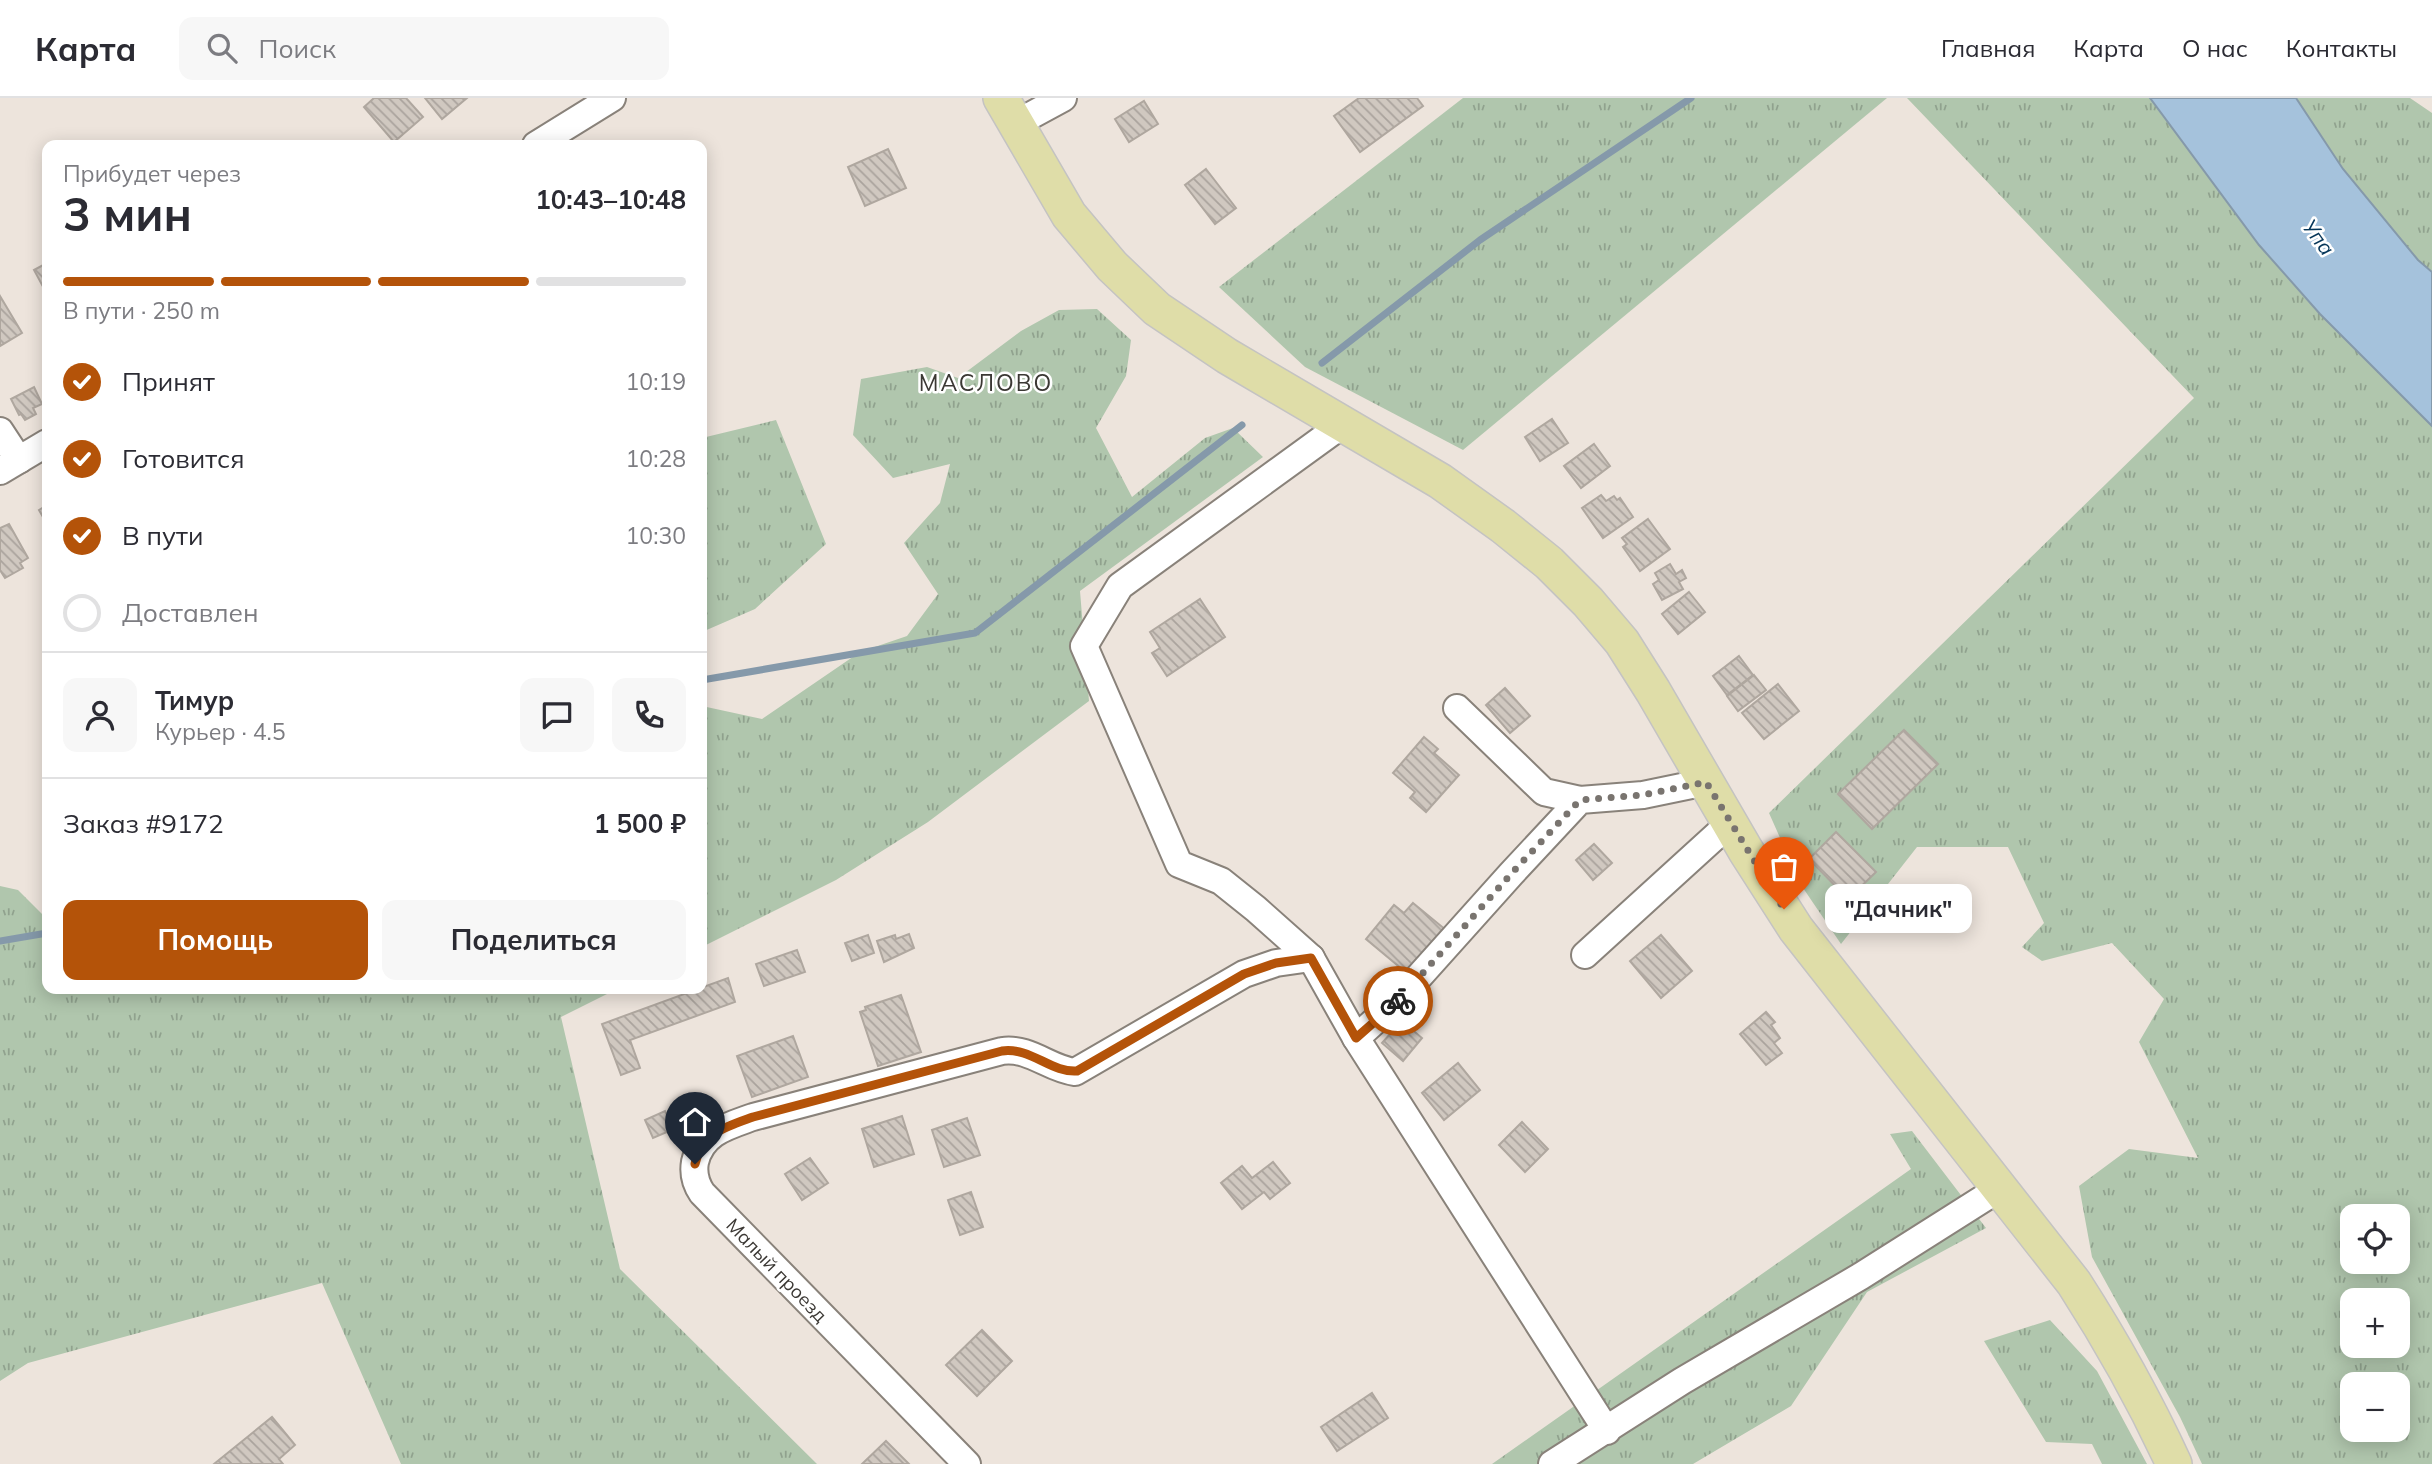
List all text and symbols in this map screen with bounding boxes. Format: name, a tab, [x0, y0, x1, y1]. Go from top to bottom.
search box	[179, 17, 669, 80]
text: Карта	[35, 28, 137, 69]
icon: search	[203, 29, 241, 67]
text: Поиск	[259, 32, 336, 65]
text: Главная	[1941, 33, 2035, 63]
text: Карта	[2073, 33, 2144, 63]
text: О нас	[2182, 33, 2248, 63]
text: Контакты	[2286, 33, 2397, 63]
text: Прибудет через	[63, 159, 241, 188]
text: 10:43–10:48	[535, 183, 686, 216]
text: 3 мин	[63, 185, 192, 243]
water label: Упа	[2297, 214, 2341, 260]
text: В пути · 250 m	[63, 296, 220, 325]
icon: check	[63, 363, 101, 401]
text: Принят	[122, 365, 215, 398]
text: 10:19	[626, 367, 686, 396]
district label: МАСЛОВО	[919, 368, 1053, 397]
icon: check	[63, 440, 101, 478]
text: Готовится	[122, 442, 245, 475]
text: 10:28	[626, 444, 686, 473]
icon: check	[63, 517, 101, 555]
text: В пути	[122, 519, 203, 552]
text: 10:30	[626, 521, 686, 550]
text: Доставлен	[122, 596, 259, 629]
button: person	[63, 678, 137, 752]
button: chat	[520, 678, 594, 752]
button: phone	[612, 678, 686, 752]
text: Тимур	[155, 684, 234, 717]
text: Курьер · 4.5	[155, 717, 286, 746]
text: Заказ #9172	[63, 807, 224, 840]
text: 1 500 ₽	[594, 807, 686, 840]
pin	[1754, 837, 1814, 909]
icon: bag	[1765, 848, 1803, 886]
callout: "Дачник"	[1826, 884, 1973, 934]
text: "Дачник"	[1845, 894, 1952, 923]
button: Помощь	[63, 900, 368, 980]
button: Поделиться	[382, 900, 686, 980]
courier	[1363, 966, 1433, 1036]
icon: bike	[1379, 982, 1417, 1020]
pin	[665, 1092, 725, 1164]
icon: home	[676, 1103, 714, 1141]
map controls	[2340, 1204, 2410, 1442]
button: locate	[2340, 1204, 2410, 1274]
street label: Малый проезд	[721, 1213, 833, 1327]
button: +	[2340, 1288, 2410, 1358]
button: −	[2340, 1372, 2410, 1442]

